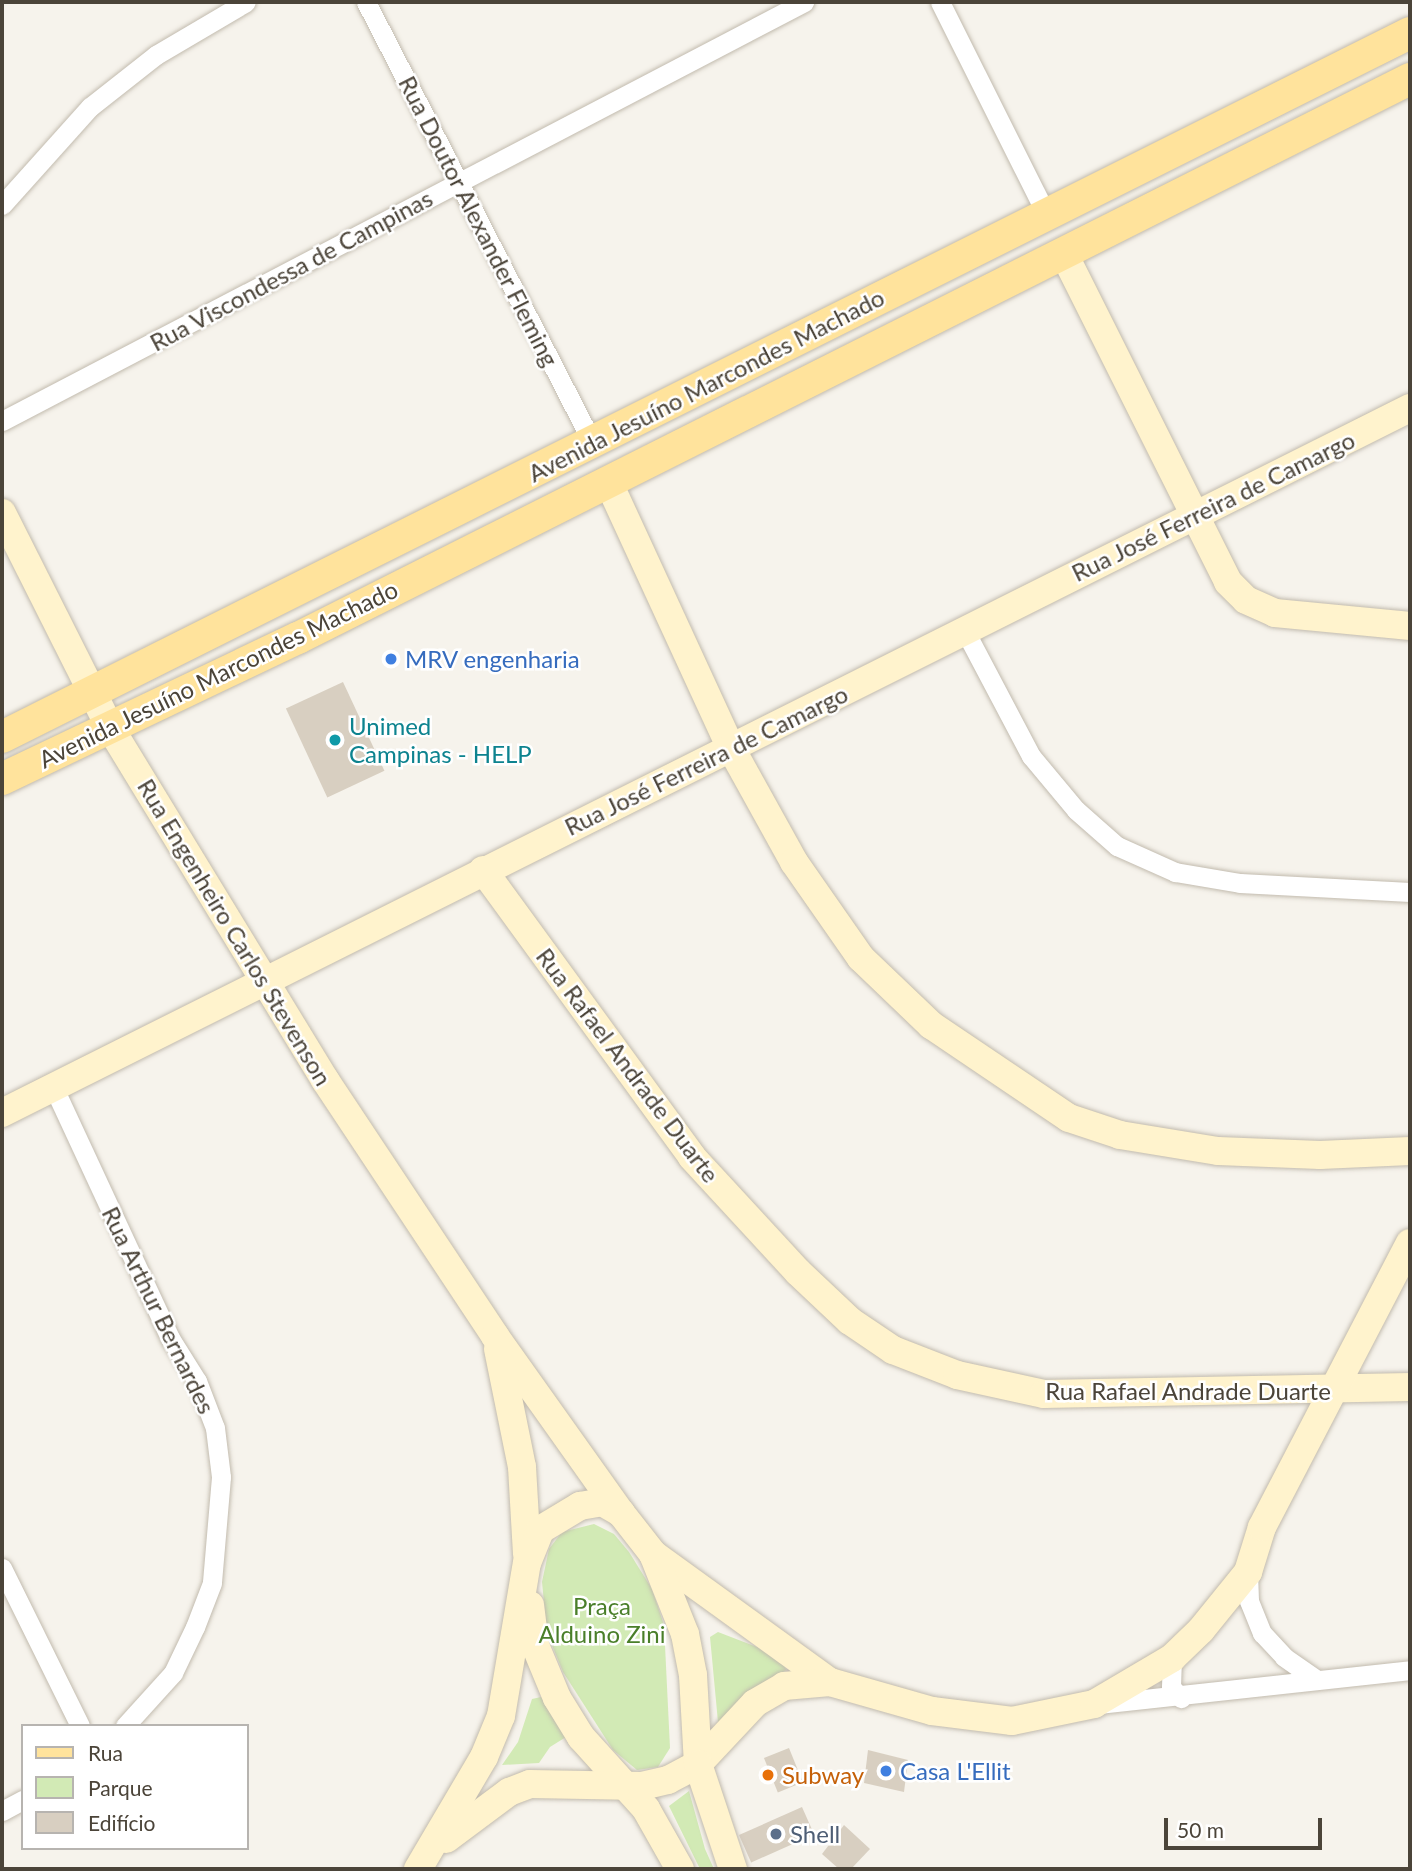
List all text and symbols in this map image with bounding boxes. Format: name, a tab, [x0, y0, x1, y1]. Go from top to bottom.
street label: Rua Doutor Alexander Fleming	[393, 70, 565, 372]
street label: Rua Viscondessa de Campinas	[145, 183, 437, 357]
street label: Avenida Jesuíno Marcondes Machado	[523, 282, 889, 488]
street label: Rua José Ferreira de Camargo	[1066, 425, 1360, 587]
street label: Avenida Jesuíno Marcondes Machado	[34, 574, 402, 774]
place label: MRV engenharia	[405, 645, 580, 673]
marker: MRV engenharia	[383, 651, 399, 667]
street label: Rua José Ferreira de Camargo	[559, 679, 853, 841]
place label: Unimed Campinas - HELP	[349, 712, 532, 768]
marker: Unimed Campinas - HELP	[327, 732, 343, 748]
street label: Rua Engenheiro Carlos Stevenson	[132, 773, 338, 1091]
street label: Rua Rafael Andrade Duarte	[530, 942, 726, 1188]
street label: Rua Arthur Bernardes	[96, 1201, 222, 1419]
street label: Rua Rafael Andrade Duarte	[1045, 1377, 1331, 1405]
park label: Praça Alduino Zini	[539, 1592, 665, 1648]
legend	[21, 1724, 248, 1850]
text: Rua	[88, 1740, 123, 1765]
place label: Casa L'Ellit	[900, 1757, 1011, 1785]
place label: Subway	[782, 1761, 864, 1789]
marker: Casa L'Ellit	[878, 1763, 894, 1779]
marker: Subway	[760, 1767, 776, 1783]
text: Parque	[88, 1775, 153, 1800]
scale bar	[1167, 1804, 1324, 1848]
text: Edifício	[88, 1810, 155, 1835]
text: 50 m	[1177, 1817, 1224, 1842]
place label: Shell	[790, 1820, 840, 1848]
marker: Shell	[768, 1826, 784, 1842]

